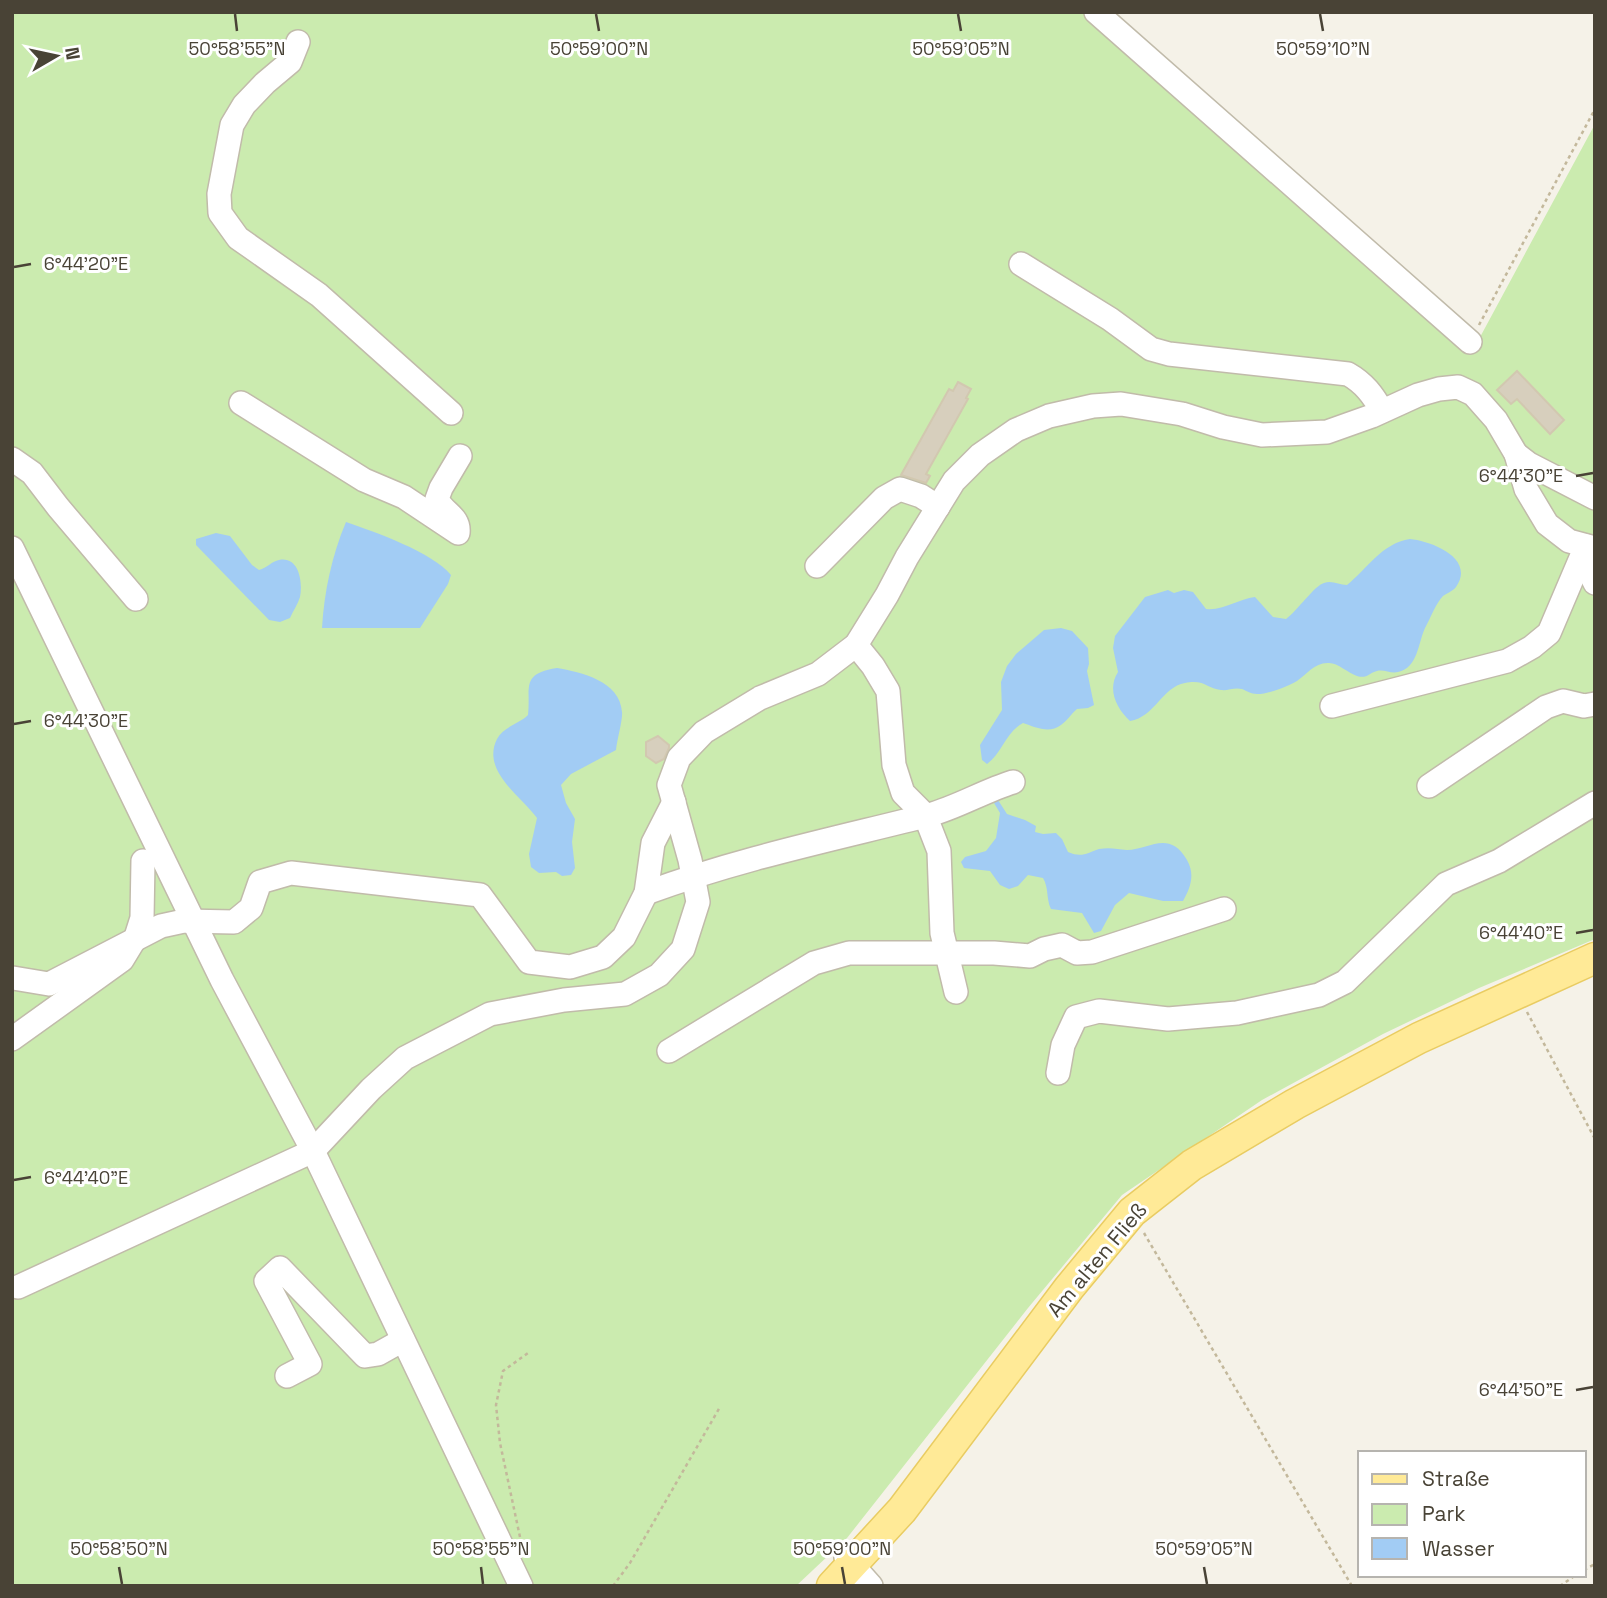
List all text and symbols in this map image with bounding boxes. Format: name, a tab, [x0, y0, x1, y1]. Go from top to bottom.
north arrow	[21, 21, 91, 91]
text: 50°58'55"N	[189, 37, 285, 60]
text: 50°59'00"N	[550, 37, 648, 60]
text: 50°59'05"N	[912, 37, 1010, 60]
text: 50°59'10"N	[1276, 37, 1370, 60]
text: N	[59, 45, 86, 62]
text: 6°44'20"E	[44, 252, 128, 275]
text: 6°44'30"E	[1479, 464, 1563, 487]
text: 6°44'30"E	[44, 709, 128, 732]
text: 6°44'40"E	[1479, 921, 1563, 944]
text: 6°44'40"E	[44, 1166, 128, 1189]
street label: Am alten Fließ	[1041, 1197, 1152, 1322]
text: 6°44'50"E	[1479, 1378, 1563, 1401]
legend	[1358, 1451, 1586, 1577]
text: Straße	[1422, 1465, 1490, 1492]
text: Park	[1422, 1500, 1466, 1527]
text: Wasser	[1422, 1535, 1495, 1562]
text: 50°58'50"N	[70, 1537, 168, 1560]
text: 50°58'55"N	[433, 1537, 529, 1560]
text: 50°59'00"N	[793, 1537, 891, 1560]
text: 50°59'05"N	[1155, 1537, 1253, 1560]

